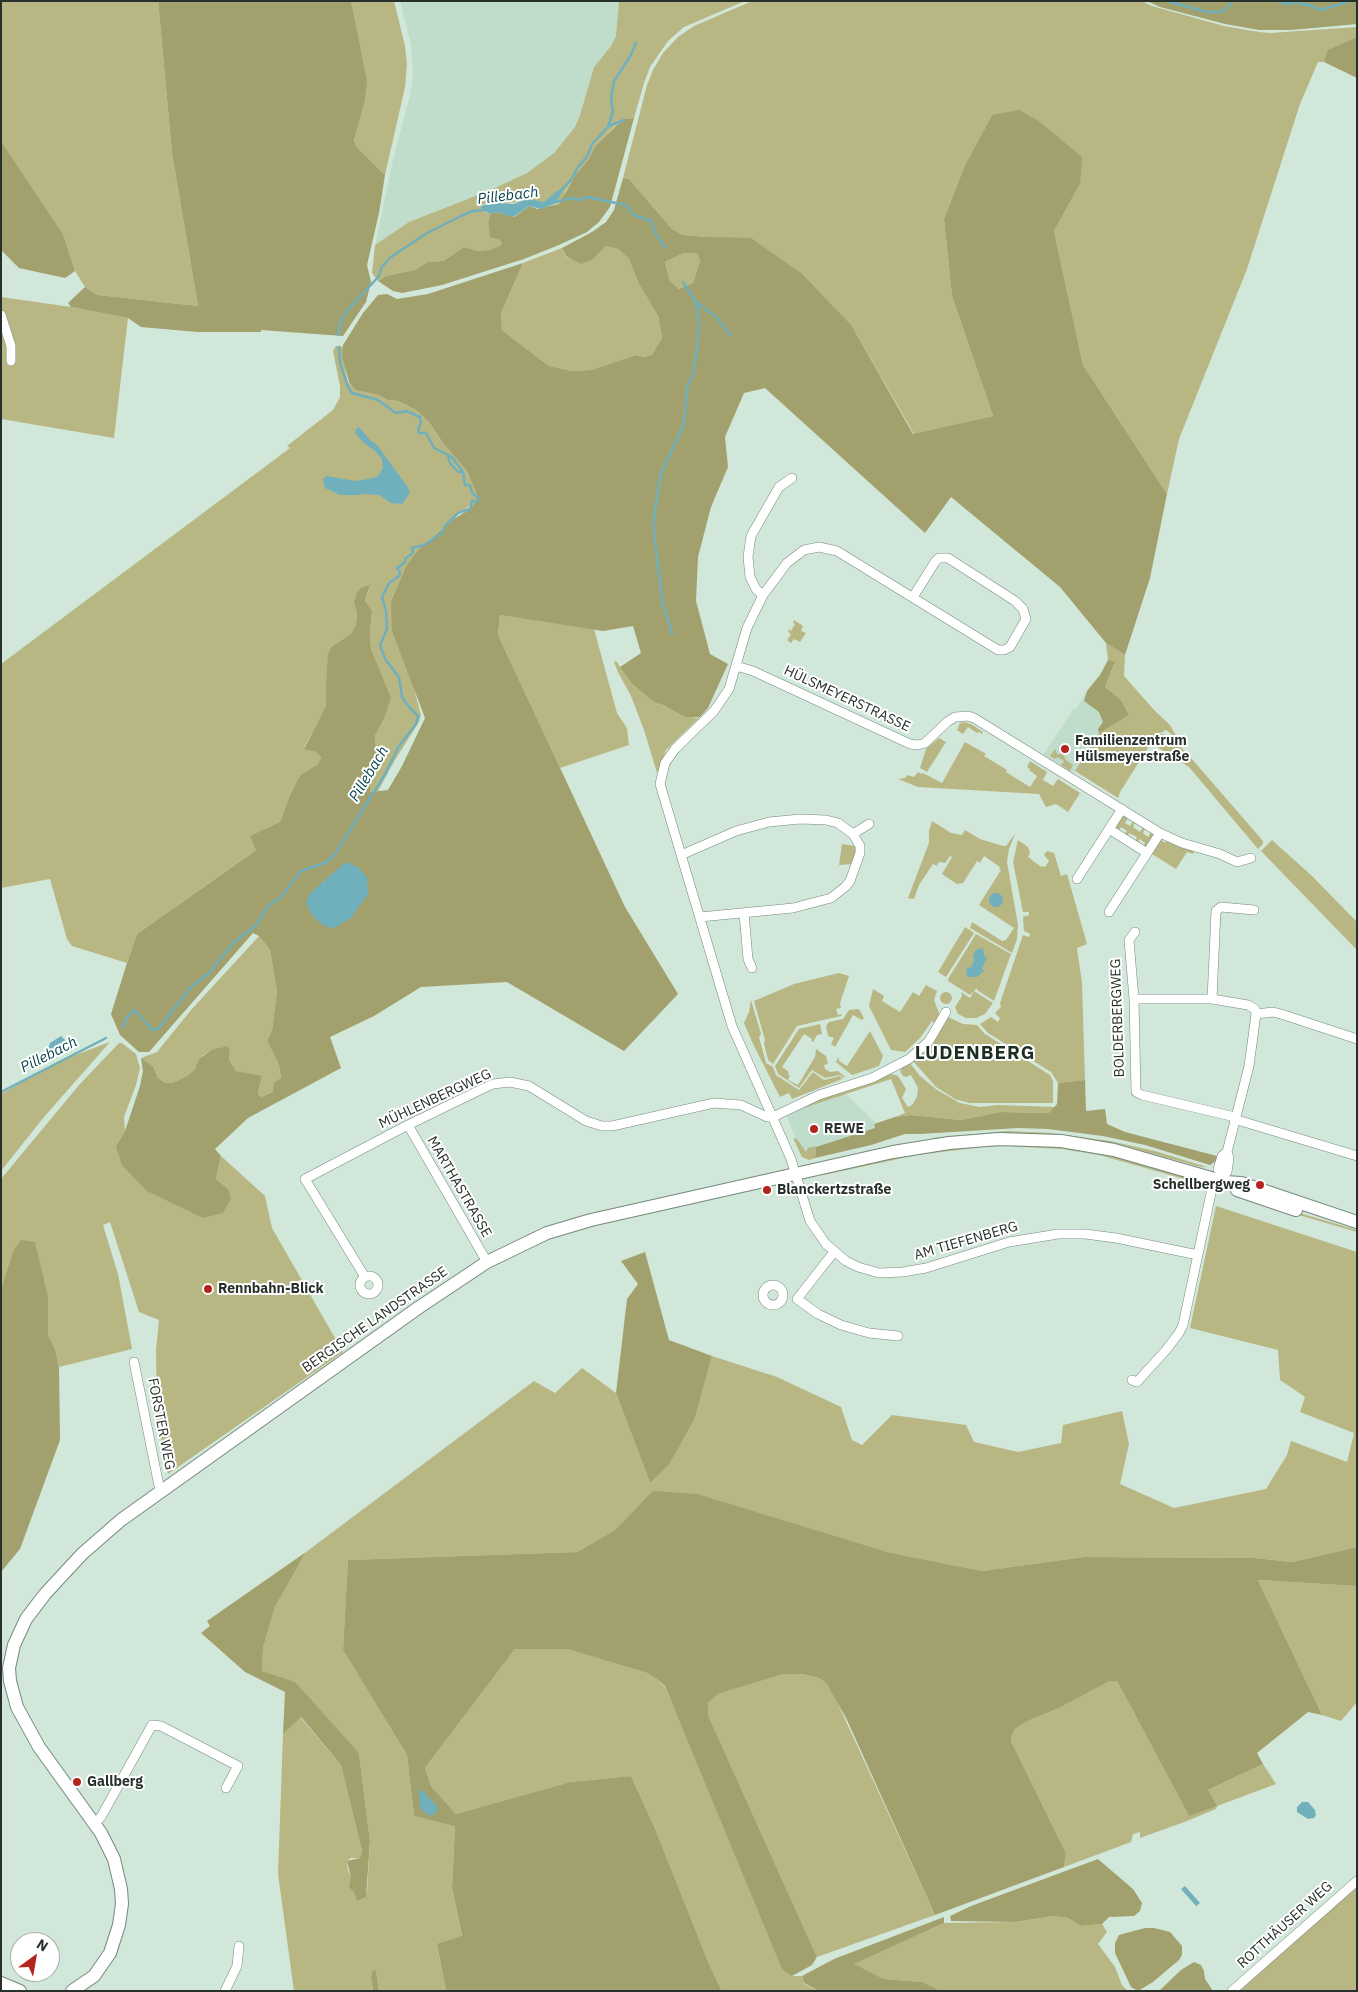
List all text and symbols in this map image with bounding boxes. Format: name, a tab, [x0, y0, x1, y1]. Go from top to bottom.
water label: Pillebach	[476, 183, 540, 209]
street label: HÜLSMEYERSTRASSE	[781, 662, 913, 736]
place label: Familienzentrum Hülsmeyerstraße	[1075, 733, 1189, 766]
water label: Pillebach	[345, 743, 393, 805]
marker: Familienzentrum Hülsmeyerstraße	[1059, 743, 1071, 755]
street label: BOLDERBERGWEG	[1108, 958, 1128, 1078]
water label: Pillebach	[18, 1033, 80, 1077]
district label: LUDENBERG	[914, 1043, 1036, 1065]
street label: MÜHLENBERGWEG	[376, 1066, 494, 1132]
place label: REWE	[824, 1121, 864, 1137]
marker: REWE	[808, 1123, 820, 1135]
street label: MARTHASTRASSE	[423, 1133, 495, 1241]
place label: Schellbergweg	[1153, 1177, 1250, 1193]
marker: Schellbergweg	[1254, 1179, 1266, 1191]
place label: Blanckertzstraße	[777, 1182, 891, 1198]
marker: Blanckertzstraße	[761, 1184, 773, 1196]
street label: AM TIEFENBERG	[912, 1218, 1020, 1264]
street label: BERGISCHE LANDSTRASSE	[299, 1263, 451, 1377]
place label: Rennbahn-Blick	[218, 1281, 323, 1297]
marker: Rennbahn-Blick	[202, 1283, 214, 1295]
street label: FORSTER WEG	[144, 1377, 178, 1471]
place label: Gallberg	[87, 1774, 143, 1790]
marker: Gallberg	[71, 1776, 83, 1788]
street label: ROTTHÄUSER WEG	[1234, 1878, 1336, 1972]
north arrow	[10, 1932, 60, 1982]
text: N	[33, 1935, 51, 1955]

